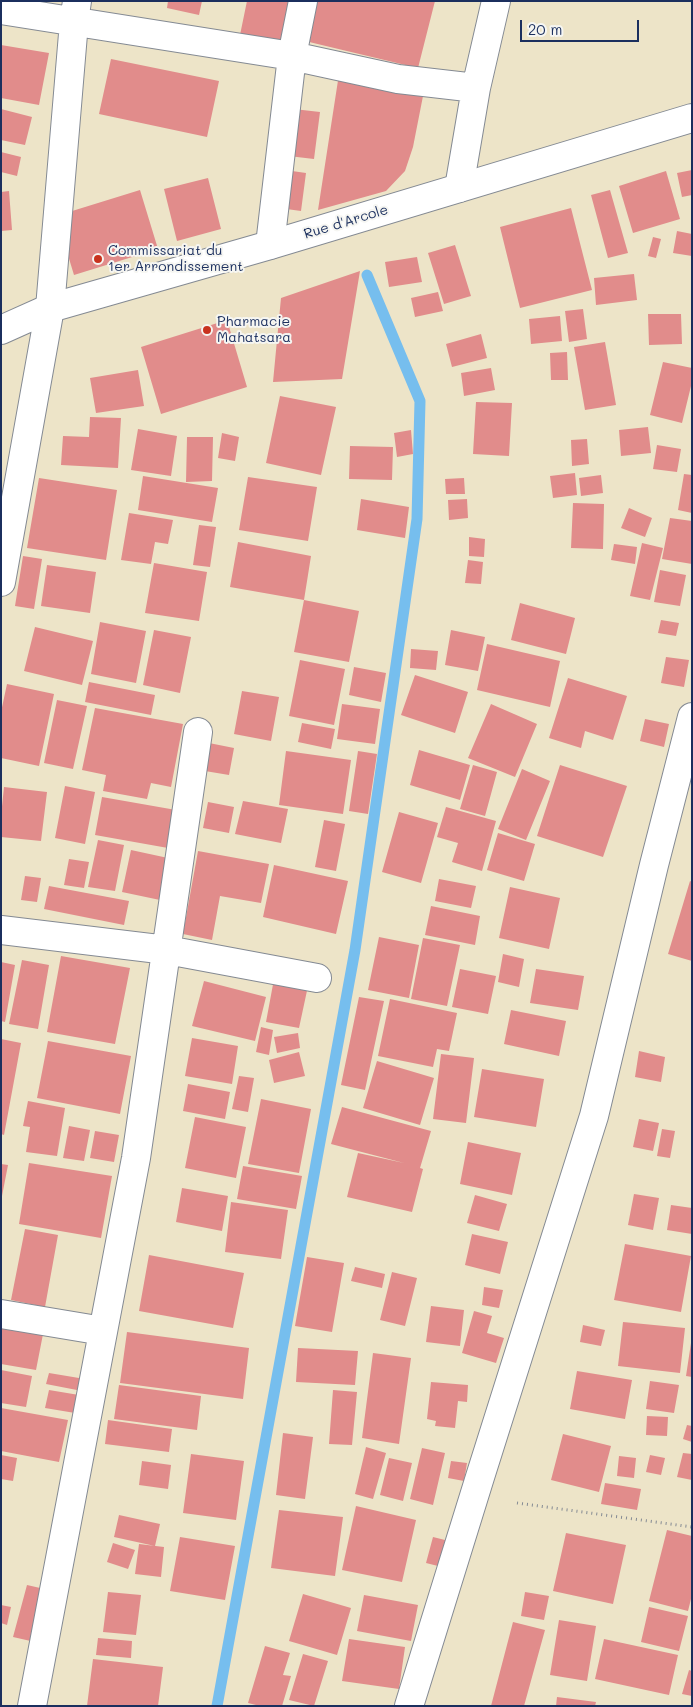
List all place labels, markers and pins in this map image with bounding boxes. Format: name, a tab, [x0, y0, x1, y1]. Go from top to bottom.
place label: Commissariat du 1er Arrondissement	[108, 243, 243, 276]
marker: Commissariat du 1er Arrondissement	[92, 253, 104, 265]
place label: Pharmacie Mahatsara	[217, 314, 291, 347]
marker: Pharmacie Mahatsara	[201, 324, 213, 336]

